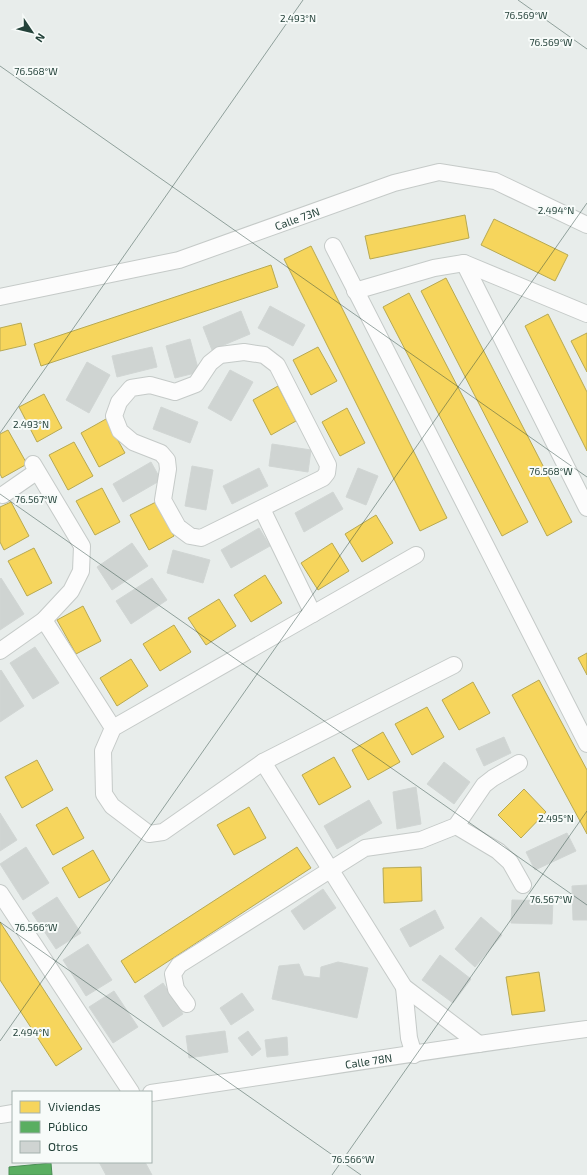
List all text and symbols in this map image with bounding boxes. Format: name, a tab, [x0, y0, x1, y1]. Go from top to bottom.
text: 76.569°W	[504, 9, 548, 21]
north arrow	[12, 12, 52, 52]
text: 2.493°N	[280, 12, 316, 24]
text: N	[33, 31, 48, 45]
text: 76.569°W	[529, 36, 573, 48]
text: 76.568°W	[14, 65, 58, 77]
street label: Calle 73N	[273, 204, 321, 232]
text: 2.494°N	[538, 204, 574, 216]
text: 2.493°N	[13, 418, 49, 430]
text: 76.568°W	[529, 465, 573, 477]
text: 76.567°W	[15, 493, 58, 505]
text: 2.495°N	[538, 812, 574, 824]
text: 76.567°W	[530, 893, 573, 905]
text: 76.566°W	[14, 921, 58, 933]
text: 2.494°N	[13, 1026, 49, 1038]
street label: Calle 78N	[344, 1050, 393, 1070]
legend	[12, 1091, 152, 1163]
text: Viviendas	[48, 1099, 101, 1113]
text: Público	[48, 1119, 88, 1133]
text: Otros	[48, 1139, 78, 1153]
text: 76.566°W	[331, 1153, 375, 1165]

